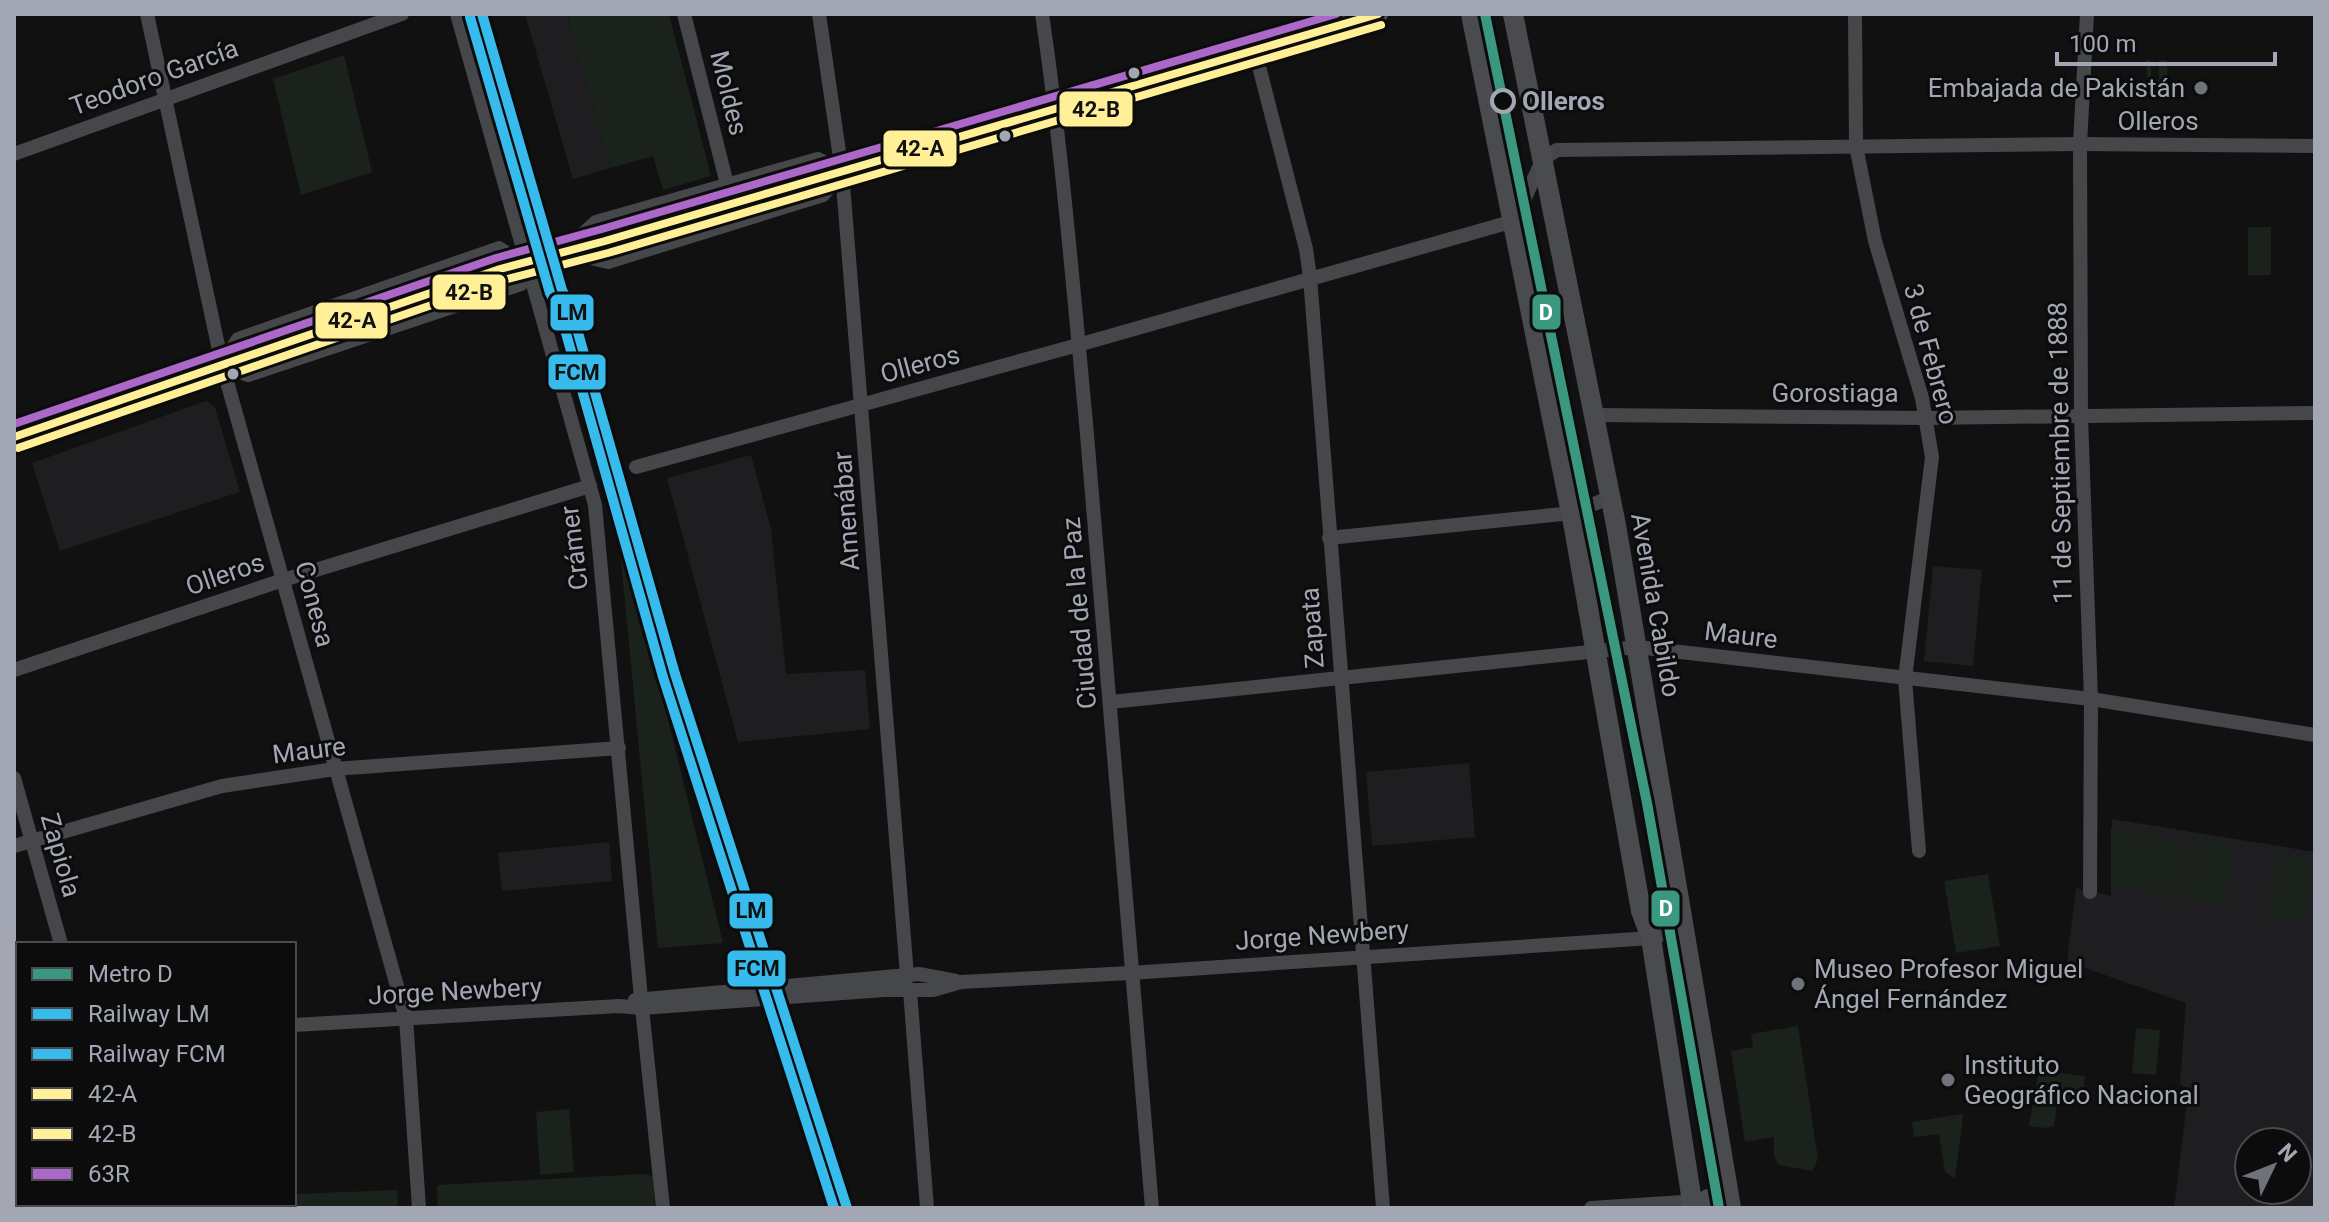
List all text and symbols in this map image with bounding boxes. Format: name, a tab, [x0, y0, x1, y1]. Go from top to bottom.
scale bar	[2057, 16, 2275, 66]
text: 100 m	[2069, 30, 2136, 58]
street label: Teodoro García	[66, 33, 242, 121]
street label: Moldes	[704, 48, 754, 138]
unlabelled marker	[1126, 65, 1142, 81]
place label: Embajada de Pakistán	[1928, 73, 2185, 103]
marker: Embajada de Pakistán	[2192, 79, 2210, 97]
place label: Olleros	[1522, 86, 1605, 116]
marker: Olleros	[1491, 89, 1515, 113]
line badge: 42-B	[1058, 90, 1134, 128]
text: 42-B	[1072, 97, 1120, 122]
street label: Olleros	[2117, 106, 2199, 136]
unlabelled marker	[997, 128, 1013, 144]
line badge: 42-A	[882, 129, 958, 168]
text: 42-A	[896, 136, 945, 161]
line badge: 42-B	[431, 273, 507, 311]
text: 42-B	[445, 280, 493, 305]
street label: 3 de Febrero	[1898, 280, 1964, 428]
line badge: LM	[549, 293, 595, 332]
line badge: D	[1531, 293, 1562, 331]
text: LM	[556, 300, 588, 325]
text: D	[1539, 300, 1553, 325]
line badge: 42-A	[314, 301, 389, 340]
street label: 11 de Septiembre de 1888	[2042, 301, 2078, 605]
text: 42-A	[328, 308, 377, 333]
street label: Olleros	[877, 339, 963, 389]
line badge: FCM	[547, 353, 607, 391]
text: FCM	[554, 360, 600, 385]
unlabelled marker	[225, 366, 241, 382]
street label: Gorostiaga	[1771, 378, 1899, 408]
street label: Amenábar	[827, 450, 865, 572]
street label: Crámer	[554, 504, 594, 592]
street label: Avenida Cabildo	[1625, 511, 1687, 699]
street label: Ciudad de la Paz	[1056, 516, 1102, 710]
street label: Olleros	[182, 547, 268, 601]
street label: Conesa	[289, 558, 341, 650]
street label: Zapata	[1294, 586, 1330, 670]
street label: Maure	[1703, 616, 1779, 654]
street label: Maure	[271, 731, 347, 769]
street label: Zapiola	[35, 810, 87, 900]
line badge: D	[1650, 889, 1681, 928]
line badge: LM	[728, 892, 774, 930]
text: D	[1659, 896, 1673, 921]
text: LM	[735, 898, 767, 923]
street label: Jorge Newbery	[1234, 914, 1410, 956]
legend	[16, 942, 296, 1206]
line badge: FCM	[726, 949, 787, 988]
place label: Museo Profesor Miguel Ángel Fernández	[1814, 954, 2083, 1014]
text: FCM	[734, 956, 780, 981]
text: Metro D	[88, 960, 173, 988]
street label: Jorge Newbery	[367, 971, 543, 1011]
marker: Museo Profesor Miguel Ángel Fernández	[1789, 975, 1807, 993]
text: Railway LM	[88, 1000, 210, 1028]
text: Railway FCM	[88, 1040, 226, 1068]
place label: Instituto Geográfico Nacional	[1964, 1050, 2199, 1110]
marker: Instituto Geográfico Nacional	[1939, 1071, 1957, 1089]
text: 42-A	[88, 1080, 138, 1108]
text: 42-B	[88, 1120, 137, 1148]
north arrow	[2233, 1126, 2313, 1206]
text: N	[2273, 1138, 2302, 1167]
text: 63R	[88, 1160, 130, 1188]

